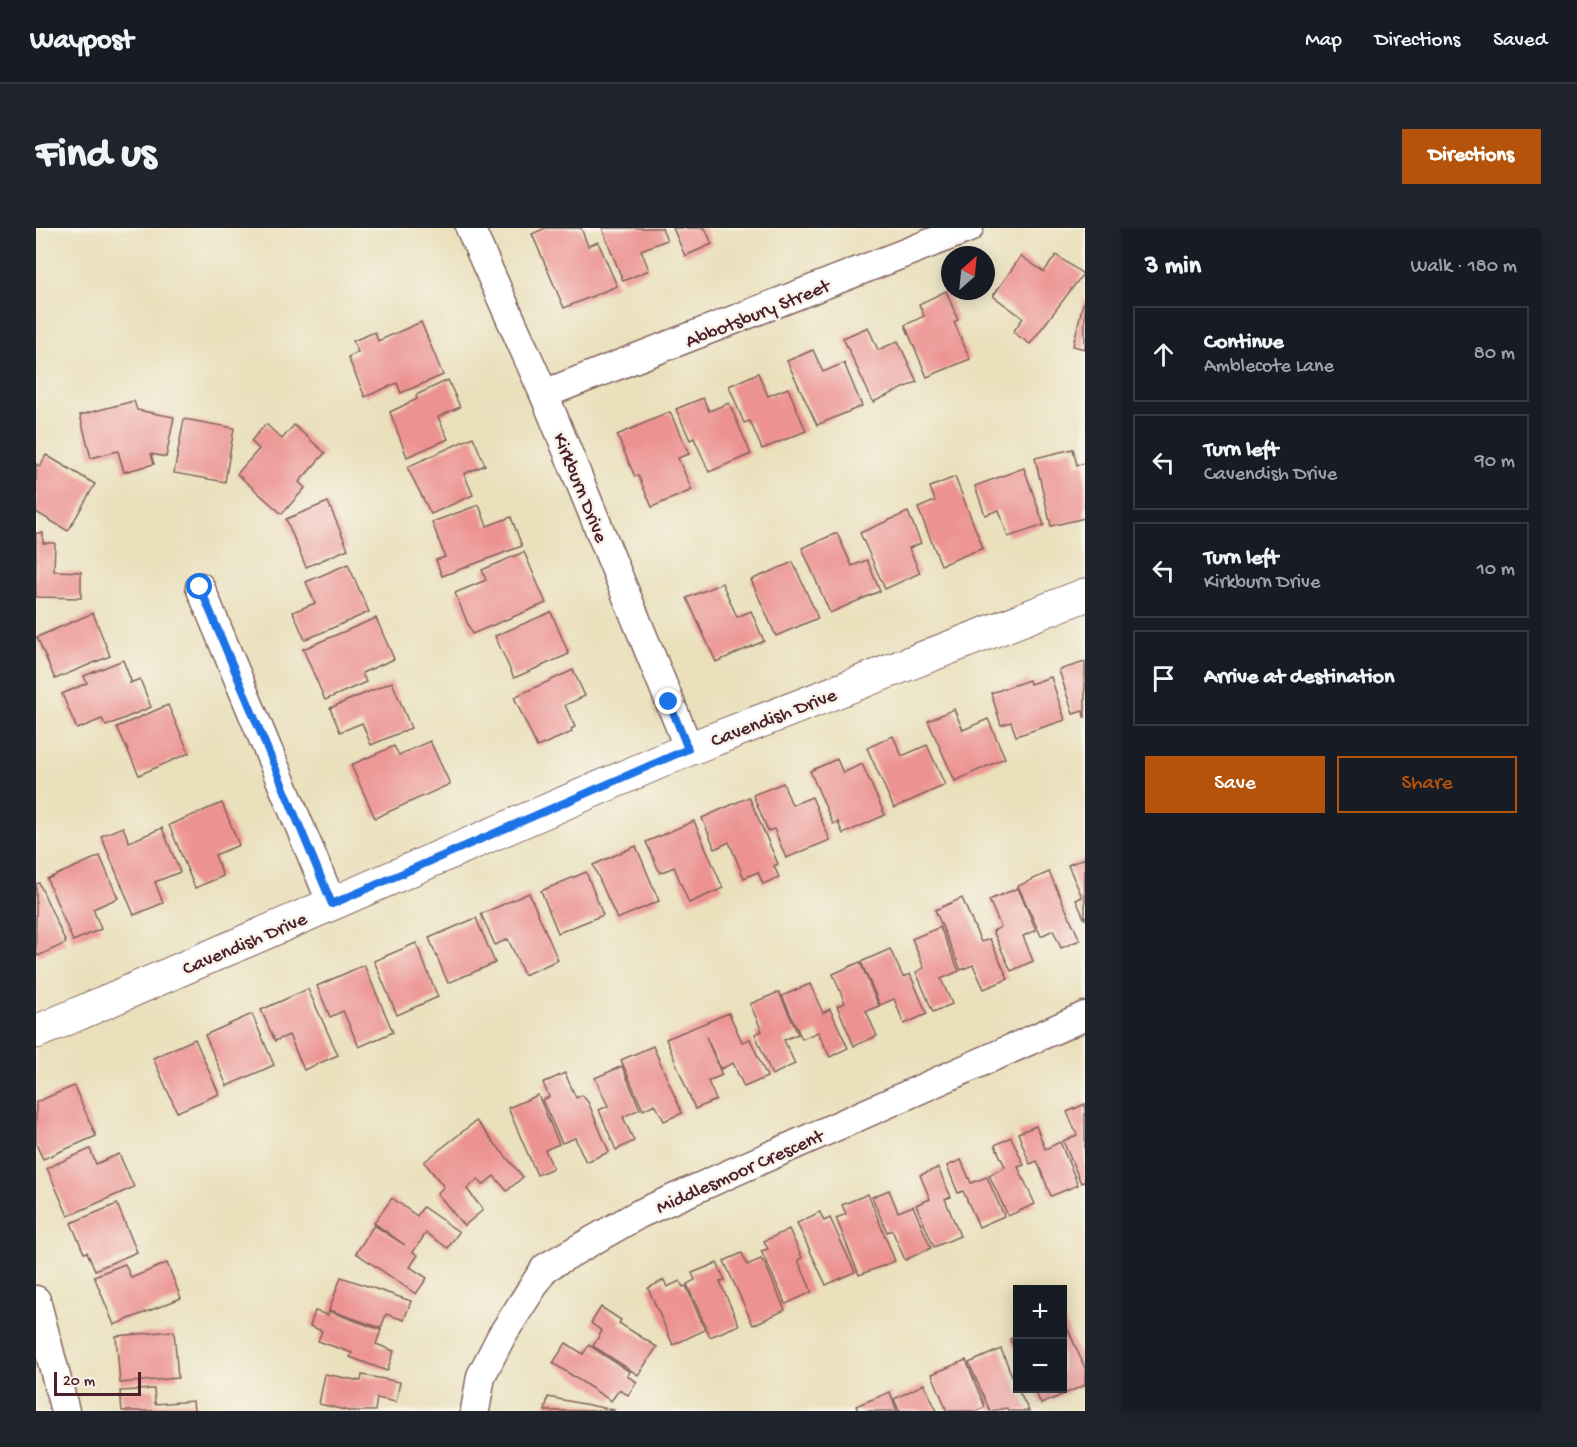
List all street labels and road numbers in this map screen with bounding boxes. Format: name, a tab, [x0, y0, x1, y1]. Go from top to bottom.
street label: Abbotsbury Street	[683, 275, 836, 355]
street label: Kirkburn Drive	[546, 430, 611, 547]
street label: Cavendish Drive	[708, 684, 841, 754]
street label: Cavendish Drive	[180, 908, 312, 982]
street label: Middlesmoor Crescent	[653, 1125, 829, 1220]

